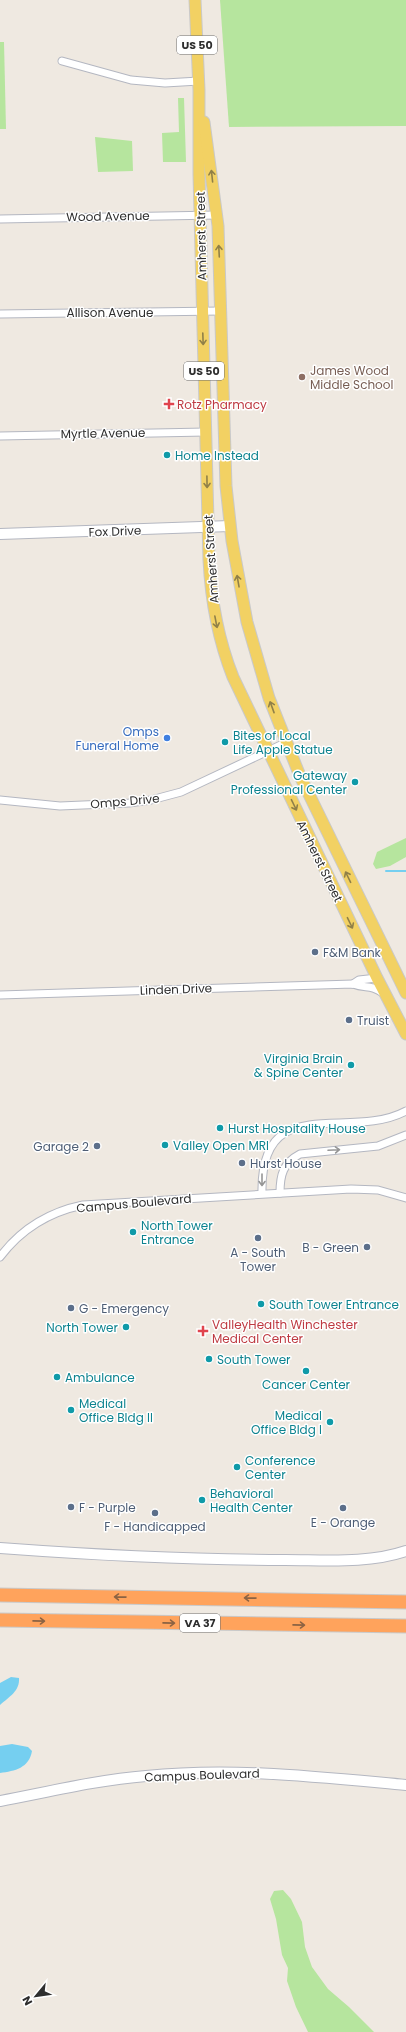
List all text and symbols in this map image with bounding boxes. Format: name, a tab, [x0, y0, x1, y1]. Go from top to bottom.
road number: US 50	[177, 36, 217, 54]
one-way arrow	[209, 170, 216, 183]
street label: Amherst Street	[192, 191, 210, 281]
street label: Wood Avenue	[66, 207, 150, 225]
one-way arrow	[216, 245, 223, 258]
street label: Allison Avenue	[67, 304, 153, 321]
one-way arrow	[200, 332, 207, 345]
road number: US 50	[184, 362, 224, 380]
place label: James Wood Middle School	[310, 362, 393, 393]
marker: James Wood Middle School	[297, 372, 307, 382]
place label: Rotz Pharmacy	[177, 396, 267, 413]
marker: Rotz Pharmacy	[164, 399, 174, 409]
street label: Myrtle Avenue	[61, 424, 145, 442]
place label: Home Instead	[175, 447, 259, 464]
marker: Home Instead	[162, 450, 172, 460]
one-way arrow	[203, 475, 211, 488]
street label: Amherst Street	[199, 514, 223, 604]
street label: Fox Drive	[88, 522, 142, 540]
one-way arrow	[234, 575, 242, 588]
one-way arrow	[213, 615, 221, 628]
one-way arrow	[268, 701, 276, 713]
place label: Omps Funeral Home	[76, 723, 159, 754]
place label: Bites of Local Life Apple Statue	[233, 727, 333, 758]
marker: Omps Funeral Home	[162, 733, 172, 743]
marker: Bites of Local Life Apple Statue	[220, 737, 230, 747]
place label: Gateway Professional Center	[231, 767, 348, 798]
marker: Gateway Professional Center	[350, 777, 360, 787]
street label: Omps Drive	[90, 790, 160, 812]
one-way arrow	[291, 799, 298, 811]
street label: Amherst Street	[293, 817, 347, 905]
one-way arrow	[344, 871, 351, 883]
one-way arrow	[347, 916, 354, 928]
place label: F&M Bank	[323, 944, 382, 961]
marker: F&M Bank	[310, 947, 320, 957]
street label: Linden Drive	[140, 979, 212, 999]
place label: Truist	[357, 1012, 389, 1029]
marker: Truist	[344, 1015, 354, 1025]
place label: Virginia Brain & Spine Center	[254, 1050, 344, 1081]
marker: Virginia Brain & Spine Center	[346, 1060, 356, 1070]
place label: Hurst Hospitality House	[228, 1120, 366, 1137]
marker: Hurst Hospitality House	[215, 1123, 225, 1133]
place label: Valley Open MRI	[173, 1137, 269, 1154]
place label: Garage 2	[33, 1138, 89, 1155]
marker: Valley Open MRI	[160, 1140, 170, 1150]
marker: Garage 2	[92, 1141, 102, 1151]
one-way arrow	[327, 1147, 340, 1154]
place label: Hurst House	[250, 1155, 322, 1172]
marker: Hurst House	[237, 1158, 247, 1168]
one-way arrow	[258, 1173, 266, 1186]
street label: Campus Boulevard	[76, 1189, 192, 1217]
place label: North Tower Entrance	[141, 1217, 213, 1248]
marker: North Tower Entrance	[128, 1227, 138, 1237]
marker: A - South Tower	[253, 1233, 263, 1243]
place label: B - Green	[302, 1239, 359, 1256]
marker: B - Green	[362, 1242, 372, 1252]
place label: A - South Tower	[230, 1244, 286, 1275]
place label: South Tower Entrance	[269, 1296, 399, 1313]
marker: South Tower Entrance	[256, 1299, 266, 1309]
place label: G - Emergency	[79, 1300, 169, 1317]
marker: G - Emergency	[66, 1303, 76, 1313]
place label: ValleyHealth Winchester Medical Center	[212, 1316, 358, 1347]
place label: North Tower	[46, 1319, 119, 1336]
marker: North Tower	[121, 1322, 131, 1332]
marker: ValleyHealth Winchester Medical Center	[197, 1325, 209, 1337]
place label: South Tower	[217, 1351, 291, 1368]
marker: South Tower	[204, 1354, 214, 1364]
marker: Cancer Center	[301, 1366, 311, 1376]
place label: Ambulance	[65, 1369, 135, 1386]
marker: Ambulance	[52, 1372, 62, 1382]
place label: Cancer Center	[262, 1376, 351, 1393]
place label: Medical Office Bldg II	[79, 1395, 153, 1426]
marker: Medical Office Bldg II	[66, 1405, 76, 1415]
place label: Medical Office Bldg I	[251, 1407, 322, 1438]
marker: Medical Office Bldg I	[325, 1417, 335, 1427]
place label: Conference Center	[245, 1452, 315, 1483]
marker: Conference Center	[232, 1462, 242, 1472]
place label: Behavioral Health Center	[210, 1485, 293, 1516]
marker: Behavioral Health Center	[197, 1495, 207, 1505]
place label: F - Purple	[79, 1499, 136, 1516]
marker: F - Purple	[66, 1502, 76, 1512]
marker: E - Orange	[338, 1503, 348, 1513]
marker: F - Handicapped	[150, 1508, 160, 1518]
place label: E - Orange	[311, 1514, 375, 1531]
place label: F - Handicapped	[104, 1518, 206, 1535]
one-way arrow	[114, 1593, 127, 1601]
one-way arrow	[244, 1594, 257, 1602]
road number: VA 37	[180, 1614, 220, 1632]
one-way arrow	[32, 1617, 45, 1625]
one-way arrow	[162, 1619, 175, 1627]
one-way arrow	[292, 1621, 305, 1629]
street label: Campus Boulevard	[144, 1764, 260, 1786]
north arrow	[16, 1976, 56, 2016]
text: N	[18, 1993, 36, 2008]

